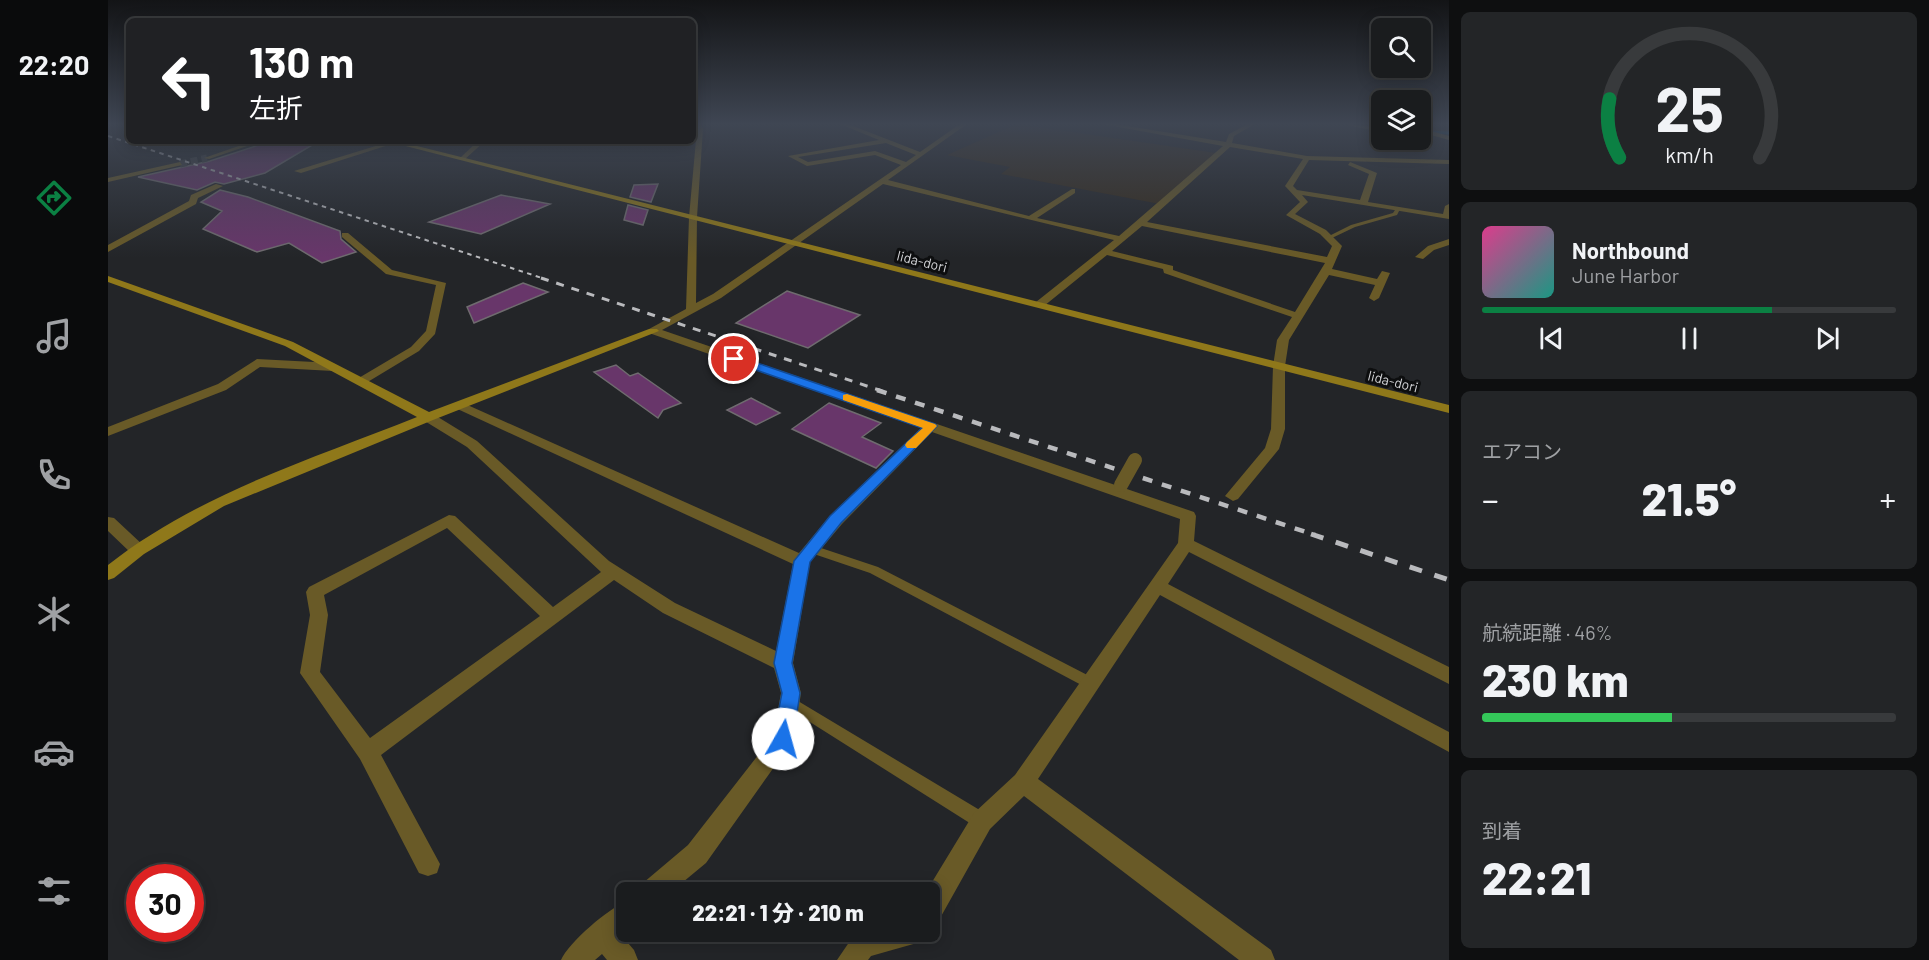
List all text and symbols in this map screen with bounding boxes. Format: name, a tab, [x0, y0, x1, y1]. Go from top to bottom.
map controls	[1371, 18, 1431, 150]
button: search	[1371, 18, 1431, 78]
text: 130 m	[249, 36, 354, 86]
icon: left	[150, 42, 228, 120]
text: 22:20	[19, 48, 89, 80]
text: 25	[1655, 70, 1723, 144]
button: layers	[1371, 90, 1431, 150]
text: 左折	[249, 91, 303, 123]
text: km/h	[1665, 142, 1713, 167]
icon: directions	[33, 177, 75, 219]
text: Northbound	[1572, 237, 1689, 263]
street label: Iida-dori	[895, 247, 949, 275]
text: June Harbor	[1572, 263, 1679, 287]
icon: music	[33, 315, 75, 357]
icon: previous	[1535, 322, 1568, 355]
icon: pause	[1673, 322, 1706, 355]
icon: next	[1811, 322, 1844, 355]
pin	[708, 333, 759, 384]
icon: arrive	[717, 342, 750, 375]
street label: Iida-dori	[1366, 367, 1420, 395]
text: エアコン	[1482, 439, 1562, 463]
icon: phone	[33, 454, 75, 496]
text: 21.5°	[1642, 471, 1736, 525]
text: −	[1482, 479, 1499, 519]
text: +	[1880, 479, 1896, 519]
icon: climate	[33, 593, 75, 635]
text: 航続距離 · 46%	[1482, 620, 1612, 644]
text: 230 km	[1482, 652, 1628, 706]
position arrow	[751, 707, 815, 771]
icon: car	[33, 731, 75, 773]
text: 到着	[1482, 818, 1522, 842]
text: 22:21	[1482, 850, 1591, 904]
speed limit sign: 30	[126, 864, 204, 942]
icon: filters	[33, 870, 75, 912]
text: 22:21 · 1 分 · 210 m	[692, 899, 864, 925]

